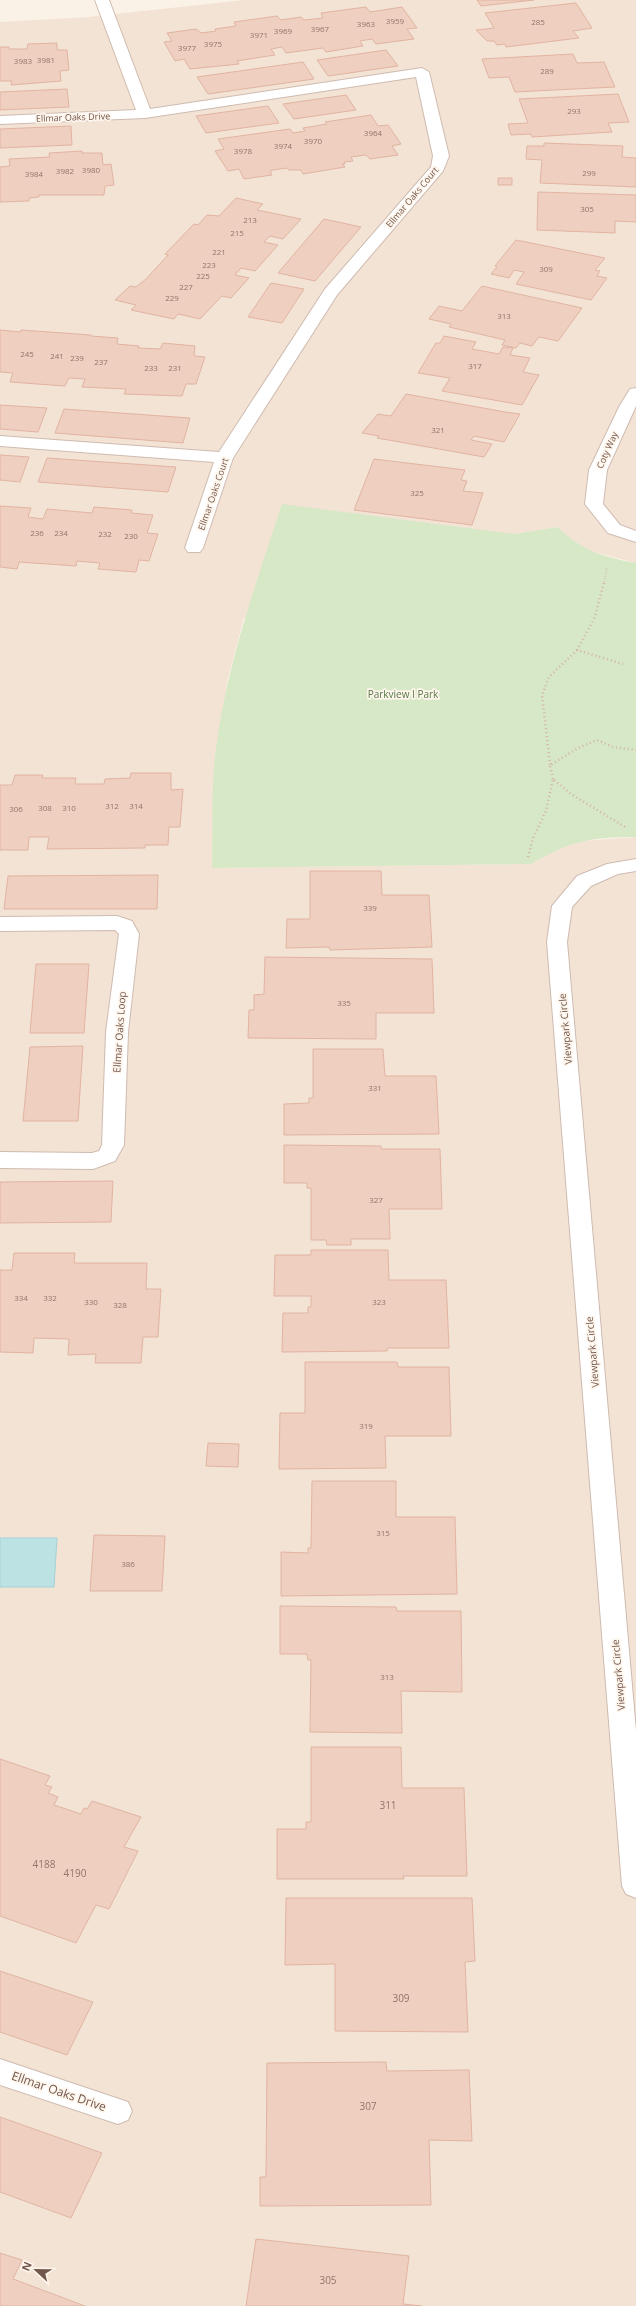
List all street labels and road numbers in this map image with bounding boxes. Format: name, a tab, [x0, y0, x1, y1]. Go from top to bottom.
street label: Ellmar Oaks Drive	[36, 109, 110, 125]
street label: Ellmar Oaks Court	[383, 164, 441, 230]
street label: Coty Way	[593, 429, 621, 470]
street label: Ellmar Oaks Court	[195, 456, 231, 532]
street label: Ellmar Oaks Loop	[109, 991, 129, 1073]
street label: Viewpark Circle	[555, 992, 575, 1065]
street label: Viewpark Circle	[582, 1315, 602, 1388]
street label: Viewpark Circle	[608, 1638, 628, 1711]
street label: Ellmar Oaks Drive	[9, 2067, 109, 2115]

